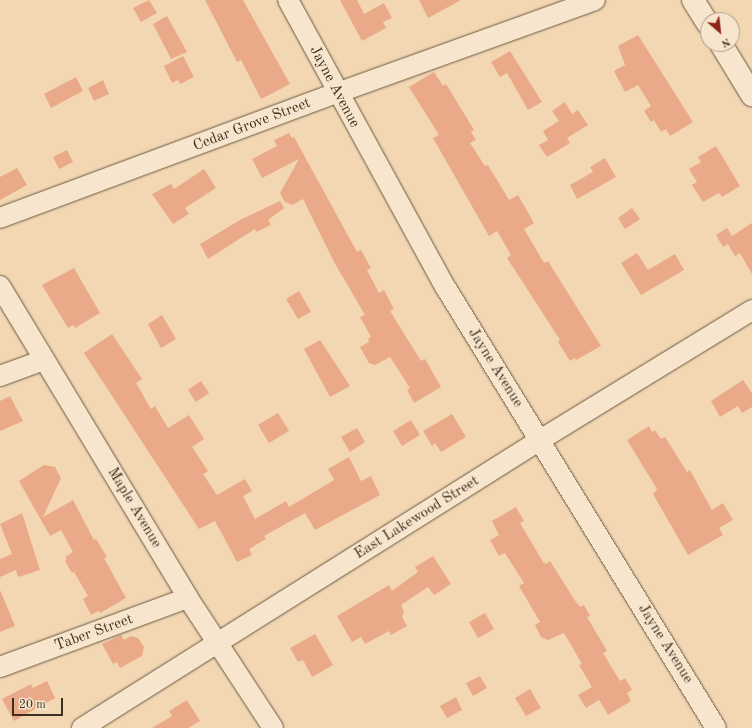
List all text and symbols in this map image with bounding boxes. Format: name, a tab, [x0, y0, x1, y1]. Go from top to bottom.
north arrow	[700, 12, 740, 52]
text: N	[719, 35, 732, 49]
street label: Jayne Avenue	[305, 43, 363, 131]
street label: Cedar Grove Street	[191, 94, 313, 156]
street label: Jayne Avenue	[464, 325, 526, 411]
street label: Maple Avenue	[103, 465, 165, 551]
street label: East Lakewood Street	[351, 472, 483, 564]
street label: Jayne Avenue	[634, 601, 696, 687]
street label: Taber Street	[52, 611, 136, 655]
scale bar	[14, 690, 65, 716]
text: 20 m	[19, 699, 46, 711]

